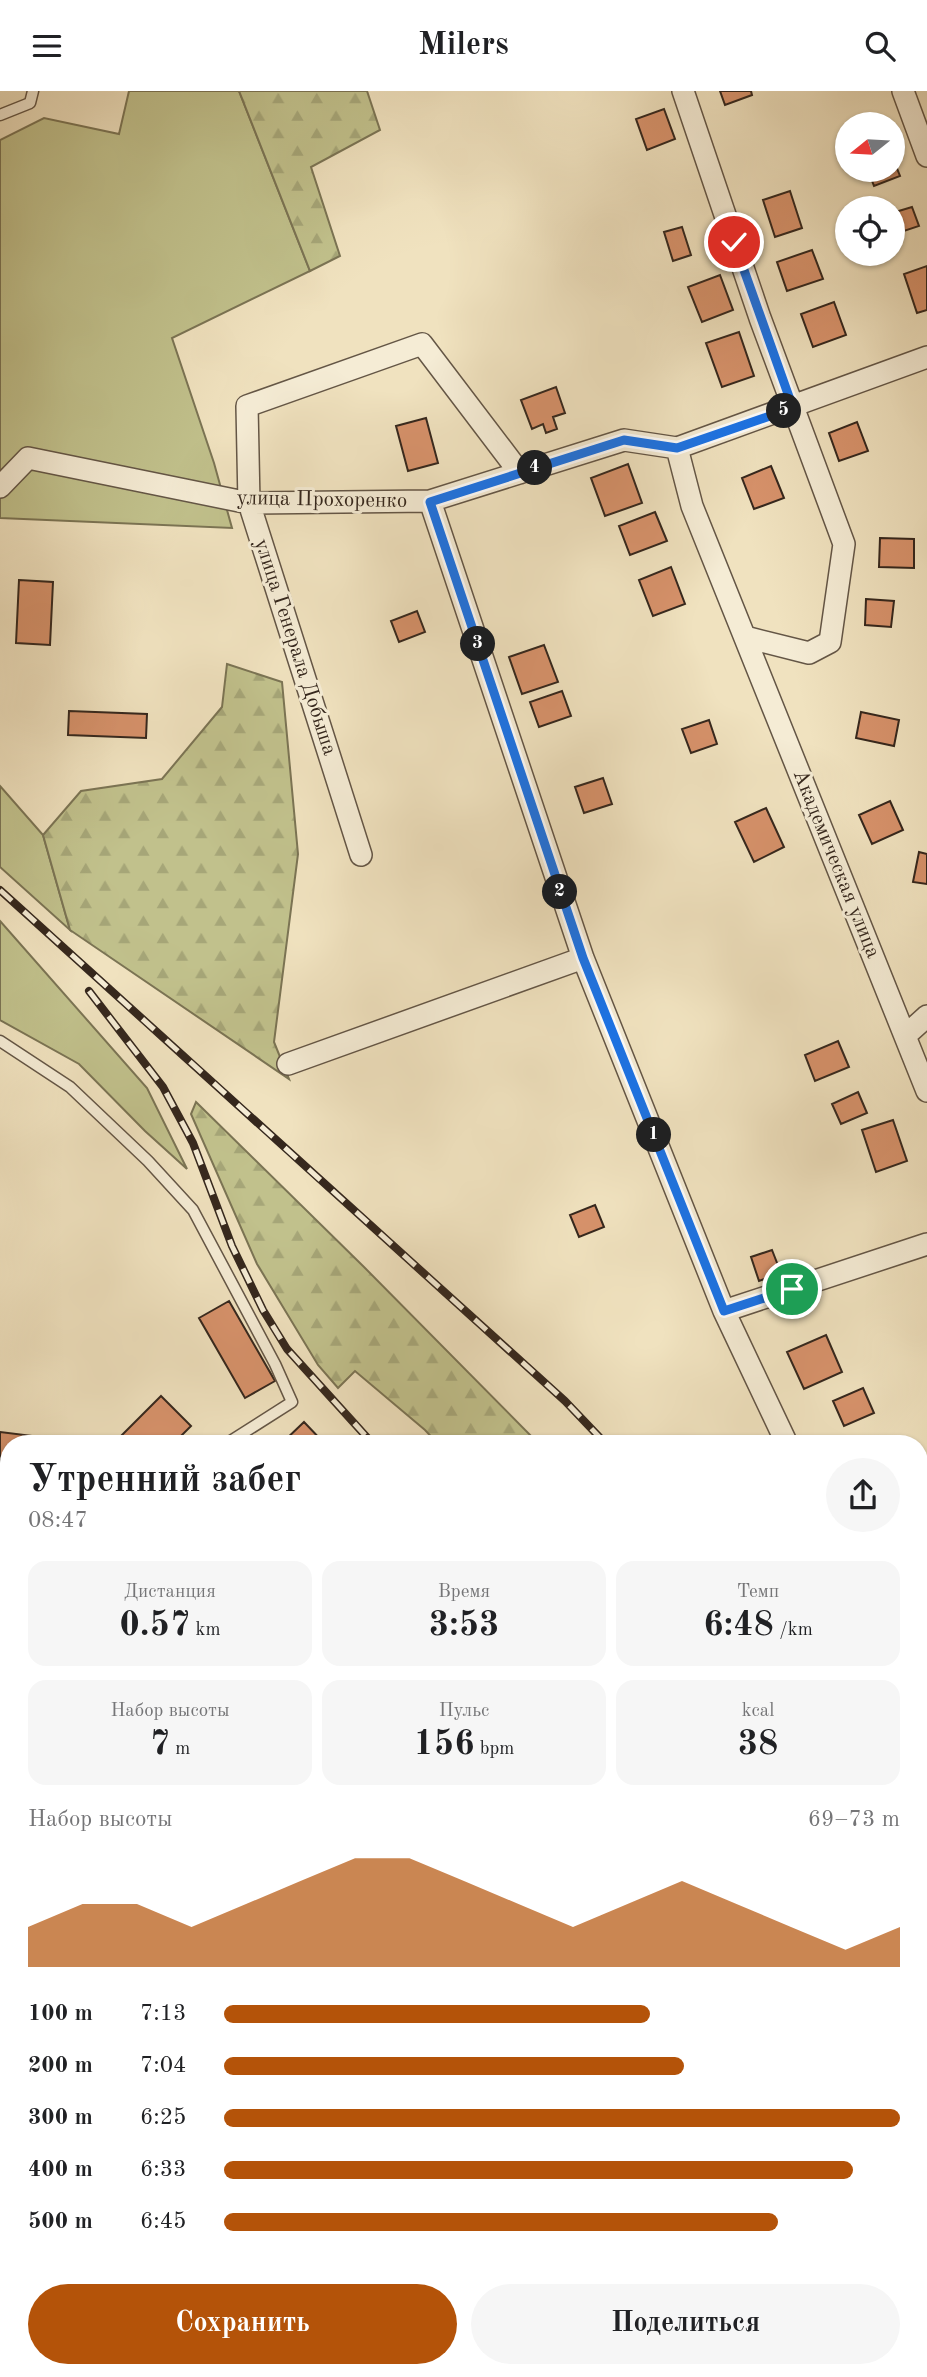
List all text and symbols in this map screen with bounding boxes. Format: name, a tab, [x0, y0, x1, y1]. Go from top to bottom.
icon: menu	[28, 27, 66, 65]
icon: search	[861, 27, 899, 65]
text: Milers	[418, 30, 509, 62]
north arrow	[835, 112, 905, 182]
map controls	[835, 112, 905, 266]
button: locate	[835, 196, 905, 266]
pin	[704, 212, 764, 272]
icon: check	[715, 223, 753, 261]
pin: 5	[766, 393, 802, 429]
text: 5	[778, 401, 789, 420]
pin: 4	[518, 451, 552, 485]
text: 4	[529, 458, 540, 477]
street label: улица Прохоренко	[236, 488, 408, 512]
street label: улица Генерала Добыша	[250, 536, 340, 758]
pin: 3	[461, 627, 496, 661]
text: 3	[472, 634, 483, 653]
street label: Академическая улица	[789, 767, 883, 961]
pin: 2	[542, 875, 578, 909]
text: 2	[554, 882, 565, 901]
pin: 1	[636, 1117, 672, 1153]
text: 1	[648, 1125, 659, 1144]
pin	[762, 1259, 822, 1319]
icon: arrive	[773, 1270, 811, 1308]
button: share	[826, 1458, 900, 1532]
text: Утренний забег	[28, 1462, 301, 1500]
text: 08:47	[28, 1509, 88, 1532]
text: Дистанция	[124, 1583, 216, 1602]
text: Время	[438, 1583, 490, 1602]
text: Темп	[737, 1583, 779, 1602]
text: 0.57	[120, 1608, 190, 1643]
text: 3:53	[429, 1608, 499, 1643]
text: 6:48	[703, 1608, 774, 1643]
text: km	[190, 1621, 221, 1640]
text: /km	[774, 1621, 813, 1640]
text: Набор высоты	[110, 1702, 230, 1721]
text: Пульс	[439, 1702, 489, 1721]
text: kcal	[742, 1702, 774, 1721]
text: 7	[150, 1727, 170, 1762]
text: 156	[414, 1727, 474, 1762]
text: 38	[738, 1727, 778, 1762]
text: m	[170, 1740, 190, 1759]
text: bpm	[474, 1740, 514, 1759]
text: Набор высоты	[28, 1808, 172, 1831]
text: 69–73 m	[808, 1808, 900, 1831]
text: 100 m	[28, 2002, 93, 2025]
text: 7:13	[140, 2002, 186, 2025]
text: 200 m	[28, 2054, 93, 2077]
text: 7:04	[140, 2054, 186, 2077]
text: 300 m	[28, 2106, 93, 2129]
text: 6:25	[140, 2106, 186, 2129]
text: 400 m	[28, 2158, 93, 2181]
text: 6:33	[140, 2158, 186, 2181]
text: 500 m	[28, 2210, 93, 2233]
text: 6:45	[140, 2210, 186, 2233]
button: Сохранить	[28, 2284, 457, 2364]
button: Поделиться	[471, 2284, 900, 2364]

